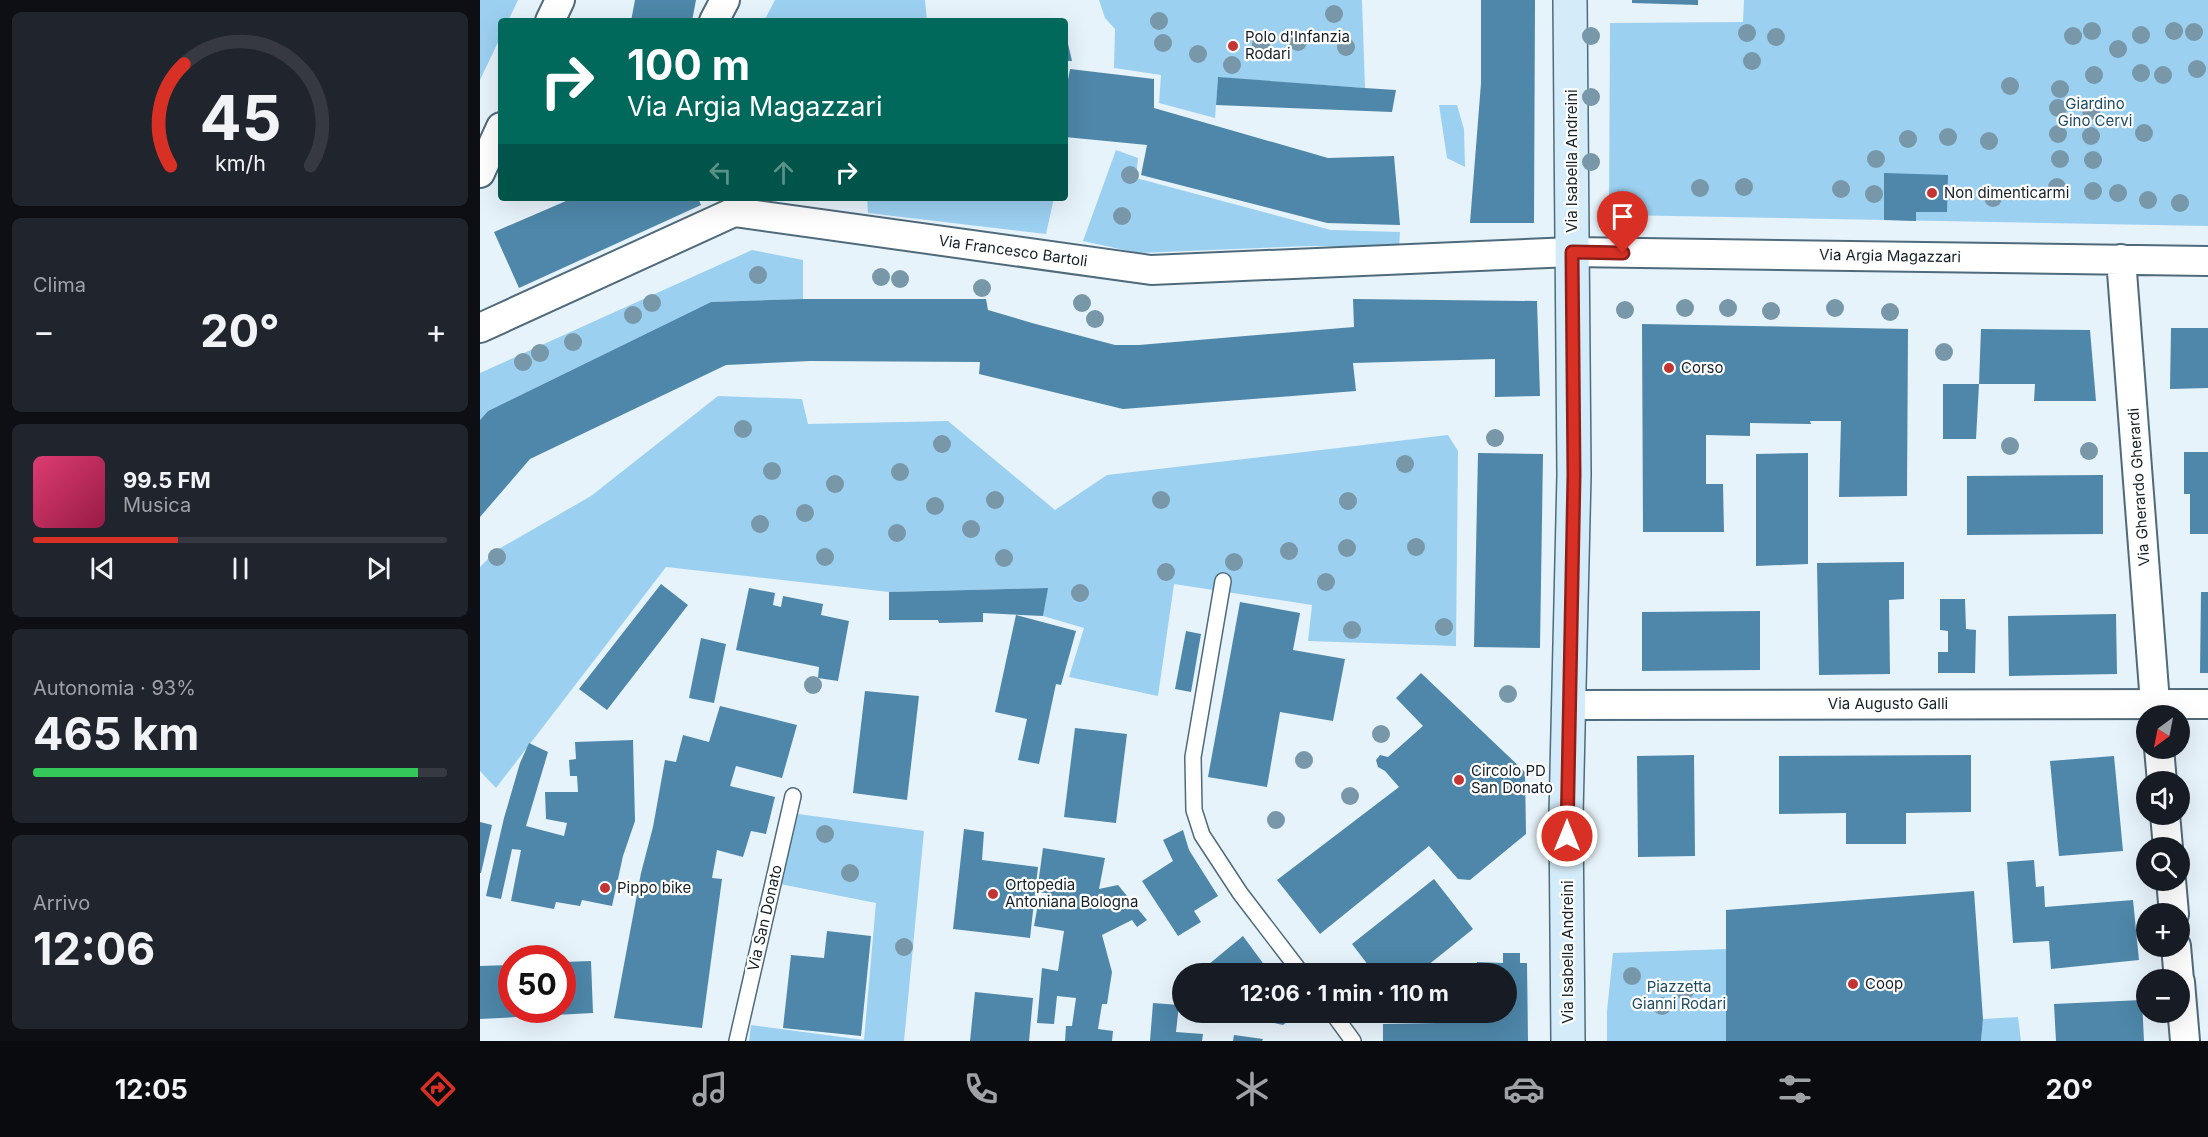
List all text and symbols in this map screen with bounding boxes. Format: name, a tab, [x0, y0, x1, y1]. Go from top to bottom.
place label: Polo d'Infanzia Rodari	[1245, 27, 1350, 63]
text: 100 m	[627, 39, 750, 90]
marker: Polo d'Infanzia Rodari	[1226, 39, 1240, 53]
icon: right	[528, 42, 606, 120]
text: 45	[199, 80, 281, 155]
street label: Via Isabella Andreini	[1562, 89, 1581, 233]
text: Via Argia Magazzari	[627, 90, 883, 123]
park label: Giardino Gino Cervi	[2058, 94, 2132, 130]
text: km/h	[215, 150, 265, 176]
icon: left	[704, 156, 737, 189]
icon: ahead	[767, 156, 800, 189]
icon: right	[830, 156, 863, 189]
place label: Non dimenticarmi	[1944, 183, 2069, 202]
marker: Non dimenticarmi	[1925, 186, 1939, 200]
pin	[1597, 191, 1648, 253]
icon: arrive	[1606, 200, 1639, 233]
street label: Via Francesco Bartoli	[937, 231, 1089, 270]
street label: Via Argia Magazzari	[1819, 245, 1961, 266]
text: Clima	[33, 273, 86, 297]
text: 20°	[200, 303, 280, 358]
text: −	[33, 311, 55, 351]
text: +	[425, 311, 447, 351]
place label: Corso	[1681, 358, 1724, 377]
marker: Corso	[1662, 361, 1676, 375]
street label: Via Gherardo Gherardi	[2123, 407, 2154, 567]
text: 99.5 FM	[123, 467, 211, 493]
text: Musica	[123, 493, 191, 517]
icon: previous	[86, 552, 119, 585]
icon: pause	[224, 552, 257, 585]
icon: next	[362, 552, 395, 585]
text: Autonomia · 93%	[33, 676, 196, 700]
street label: Via Augusto Galli	[1828, 694, 1948, 713]
north arrow	[2136, 705, 2190, 759]
map controls	[2136, 705, 2190, 1023]
text: 465 km	[33, 706, 199, 761]
place label: Circolo PD San Donato	[1471, 761, 1553, 797]
button: sound	[2136, 771, 2190, 825]
marker: Circolo PD San Donato	[1452, 773, 1466, 787]
position arrow	[1535, 804, 1599, 868]
button: search	[2136, 837, 2190, 891]
street label: Via San Donato	[743, 863, 786, 973]
place label: Ortopedia Antoniana Bologna	[1005, 875, 1138, 911]
place label: Pippo bike	[617, 878, 691, 897]
street label: Via Isabella Andreini	[1558, 880, 1577, 1024]
marker: Pippo bike	[598, 881, 612, 895]
marker: Ortopedia Antoniana Bologna	[986, 887, 1000, 901]
text: Arrivo	[33, 891, 90, 915]
button: +	[2136, 903, 2190, 957]
text: 12:06	[33, 921, 155, 976]
speed limit sign: 50	[498, 945, 576, 1023]
button: −	[2136, 969, 2190, 1023]
place label: Coop	[1865, 974, 1903, 993]
park label: Piazzetta Gianni Rodari	[1632, 977, 1726, 1013]
marker: Coop	[1846, 977, 1860, 991]
text: 12:06 · 1 min · 110 m	[1240, 980, 1449, 1006]
icon: directions	[417, 1068, 459, 1110]
icon: music	[689, 1068, 731, 1110]
icon: phone	[960, 1068, 1002, 1110]
icon: climate	[1231, 1068, 1273, 1110]
icon: car	[1503, 1068, 1545, 1110]
icon: filters	[1774, 1068, 1816, 1110]
text: 12:05	[115, 1073, 188, 1106]
text: 20°	[2046, 1073, 2093, 1106]

